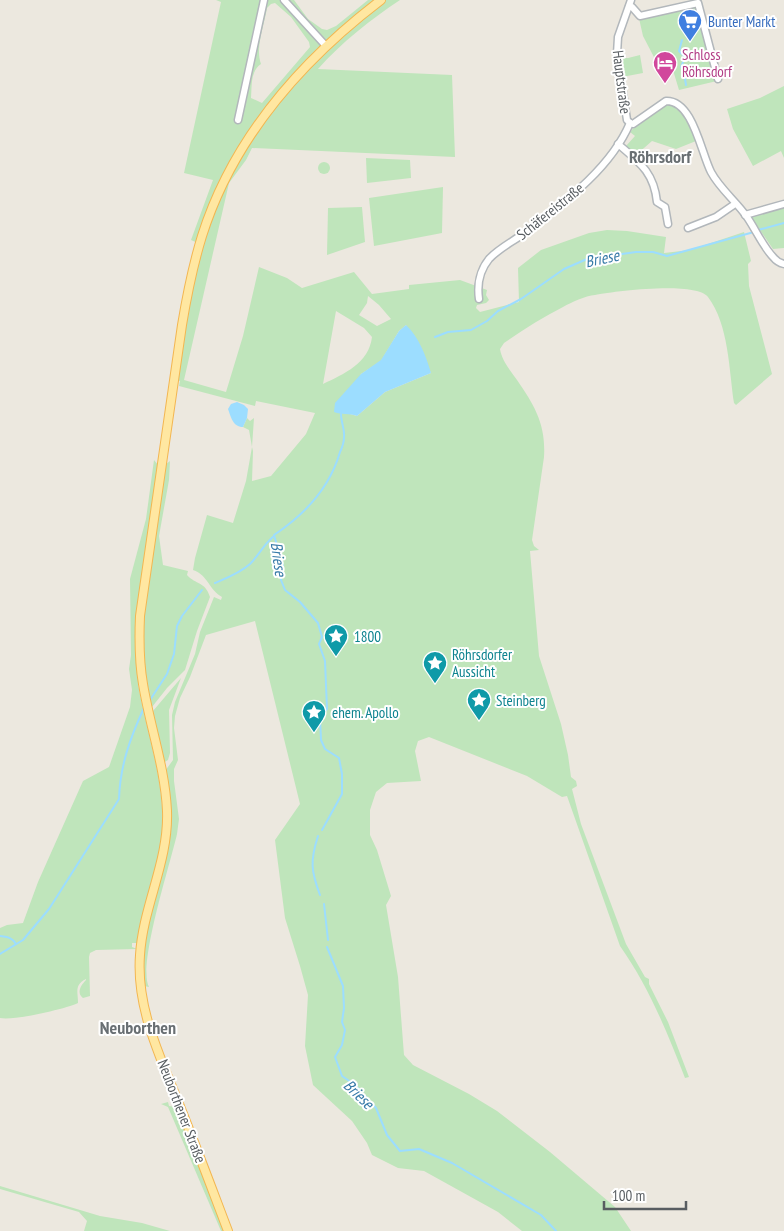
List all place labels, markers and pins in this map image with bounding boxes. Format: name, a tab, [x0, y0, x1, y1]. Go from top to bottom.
supermarket icon: Bunter Markt	[677, 8, 703, 42]
place label: Bunter Markt	[708, 12, 775, 31]
place label: Schloss Röhrsdorf	[682, 45, 733, 81]
hotel icon: Schloss Röhrsdorf	[652, 50, 678, 84]
place icon: 1800	[323, 623, 349, 657]
place label: 1800	[354, 627, 381, 646]
place label: Röhrsdorfer Aussicht	[452, 645, 513, 681]
place icon: Röhrsdorfer Aussicht	[422, 650, 448, 684]
place icon: Steinberg	[466, 687, 492, 721]
place label: Steinberg	[496, 691, 546, 710]
place icon: ehem. Apollo	[301, 699, 327, 733]
place label: ehem. Apollo	[332, 703, 399, 722]

